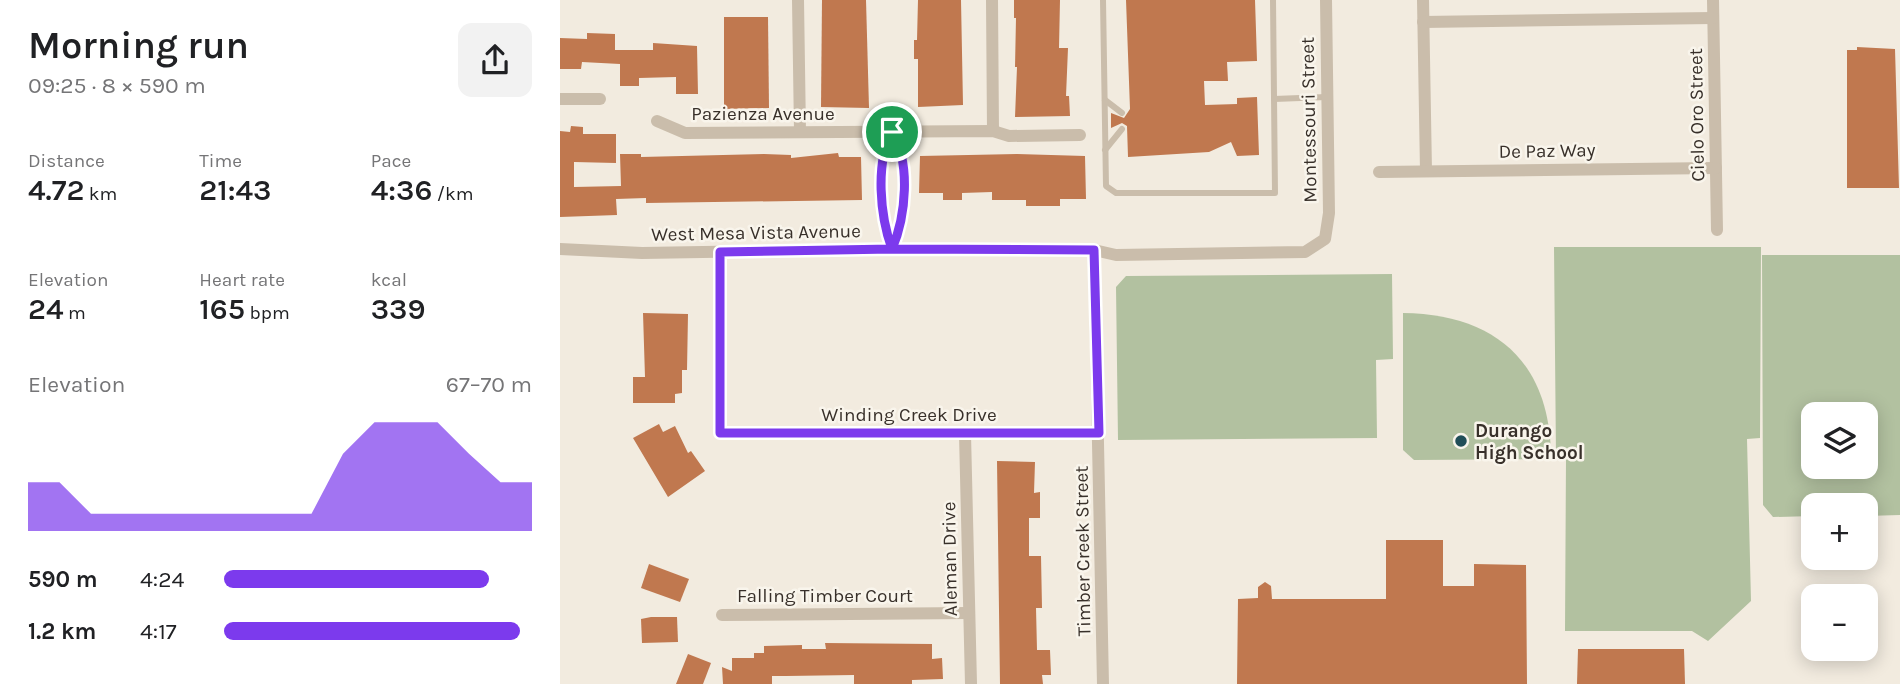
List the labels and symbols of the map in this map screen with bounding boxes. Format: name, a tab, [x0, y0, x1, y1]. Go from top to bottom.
street label: Montessouri Street	[1297, 37, 1321, 203]
street label: Cielo Oro Street	[1685, 48, 1709, 182]
pin	[862, 102, 922, 162]
street label: Pazienza Avenue	[691, 103, 835, 125]
street label: De Paz Way	[1498, 139, 1596, 163]
street label: West Mesa Vista Avenue	[651, 220, 861, 246]
street label: Winding Creek Drive	[821, 404, 997, 426]
place label: Durango High School	[1475, 420, 1584, 464]
marker: Durango High School	[1453, 433, 1469, 449]
street label: Timber Creek Street	[1071, 465, 1095, 637]
street label: Aleman Drive	[938, 502, 962, 616]
street label: Falling Timber Court	[737, 585, 913, 607]

